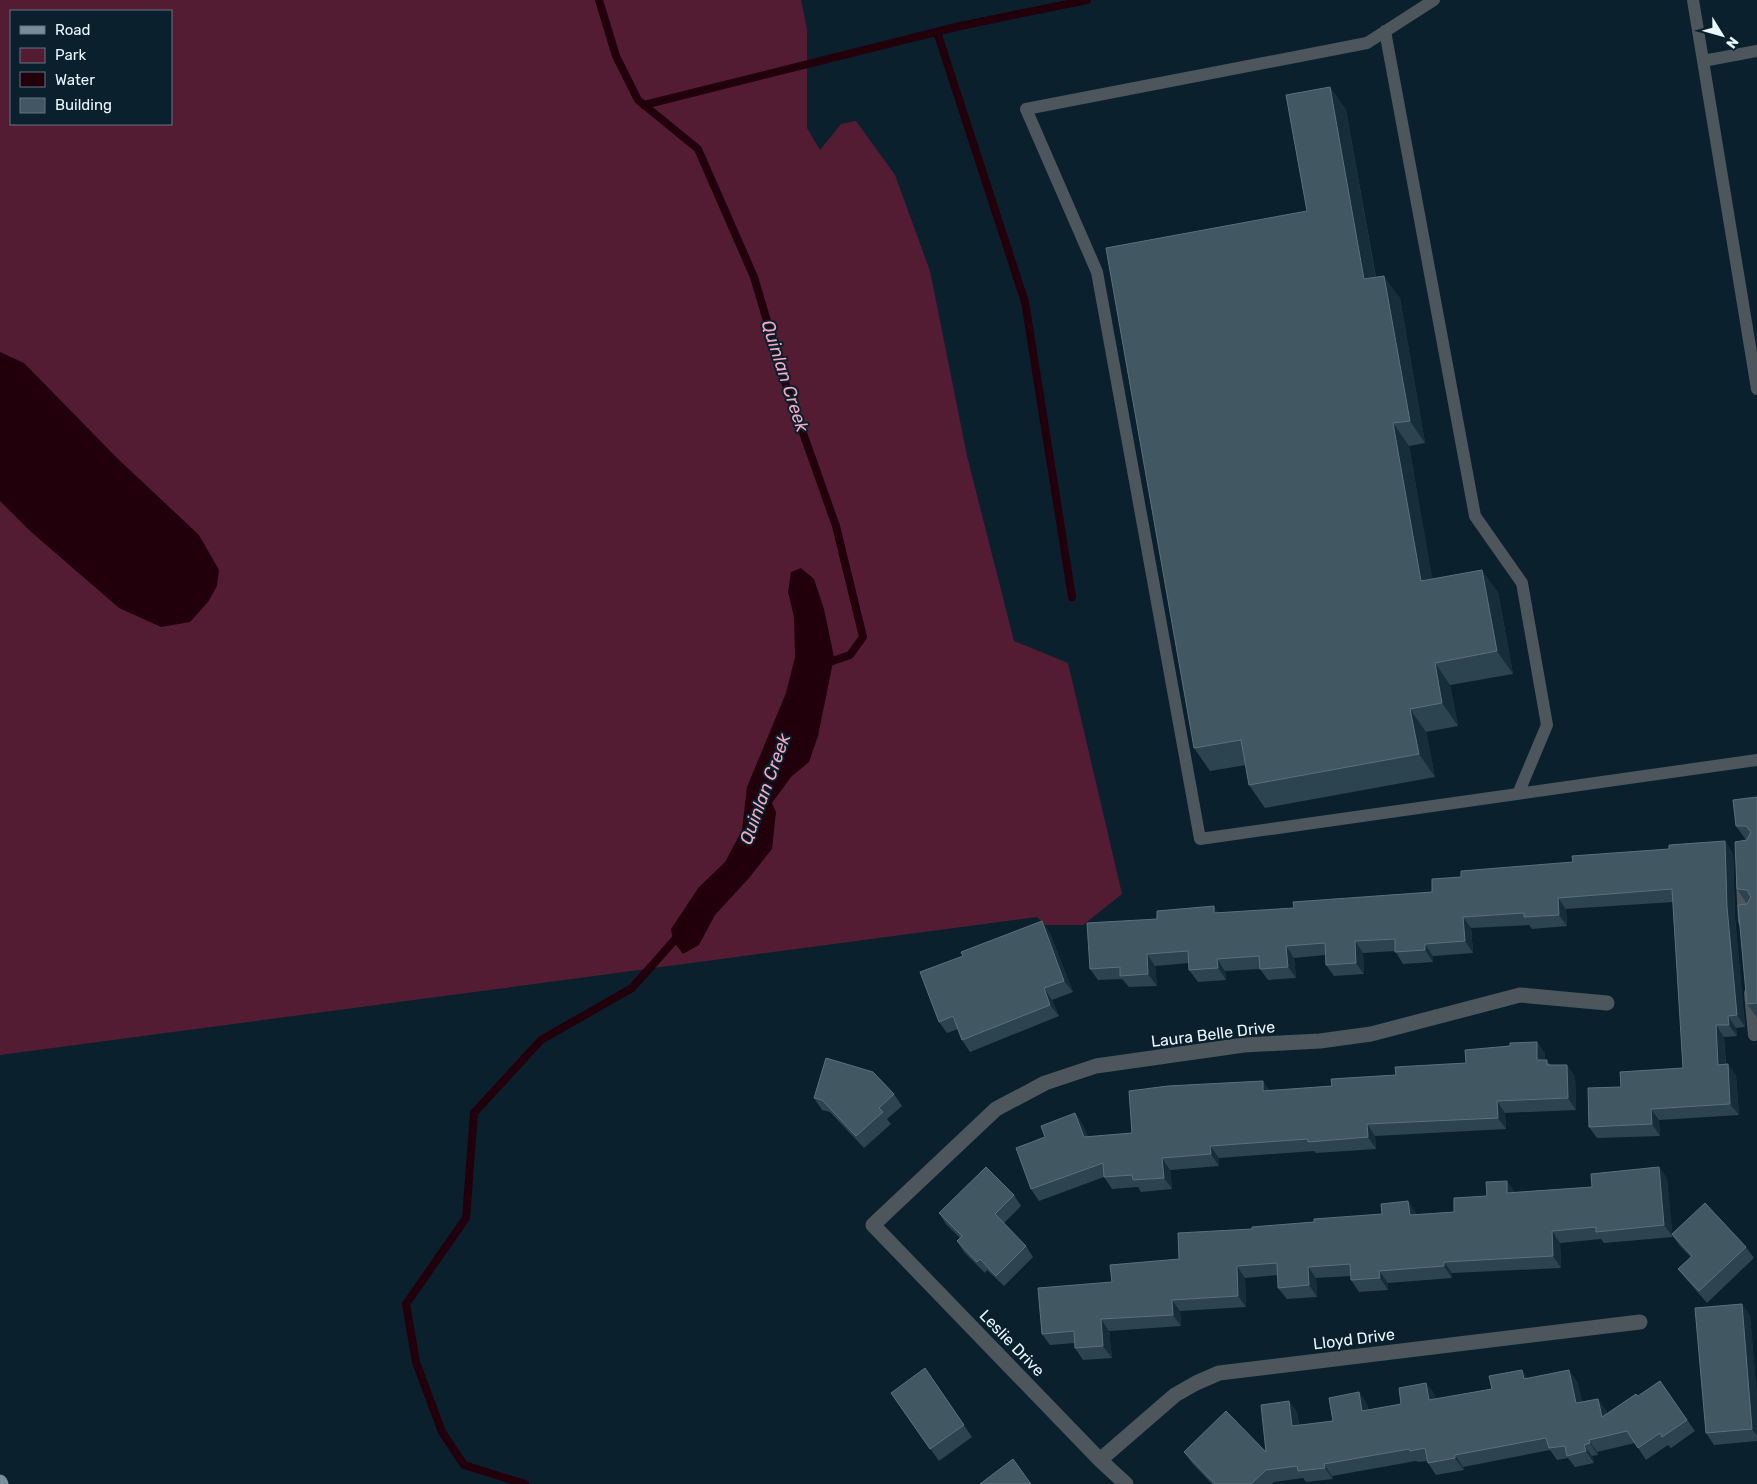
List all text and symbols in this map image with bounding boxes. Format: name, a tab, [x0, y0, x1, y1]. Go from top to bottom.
legend	[10, 10, 172, 125]
north arrow	[1697, 10, 1747, 60]
text: Road	[55, 21, 91, 39]
text: N	[1722, 33, 1742, 52]
text: Park	[55, 46, 86, 64]
text: Water	[55, 71, 95, 89]
text: Building	[55, 96, 112, 114]
water label: Quinlan Creek	[756, 317, 814, 436]
water label: Quinlan Creek	[735, 730, 796, 848]
street label: Laura Belle Drive	[1150, 1017, 1276, 1051]
street label: Leslie Drive	[976, 1306, 1048, 1380]
street label: Lloyd Drive	[1312, 1325, 1396, 1353]

